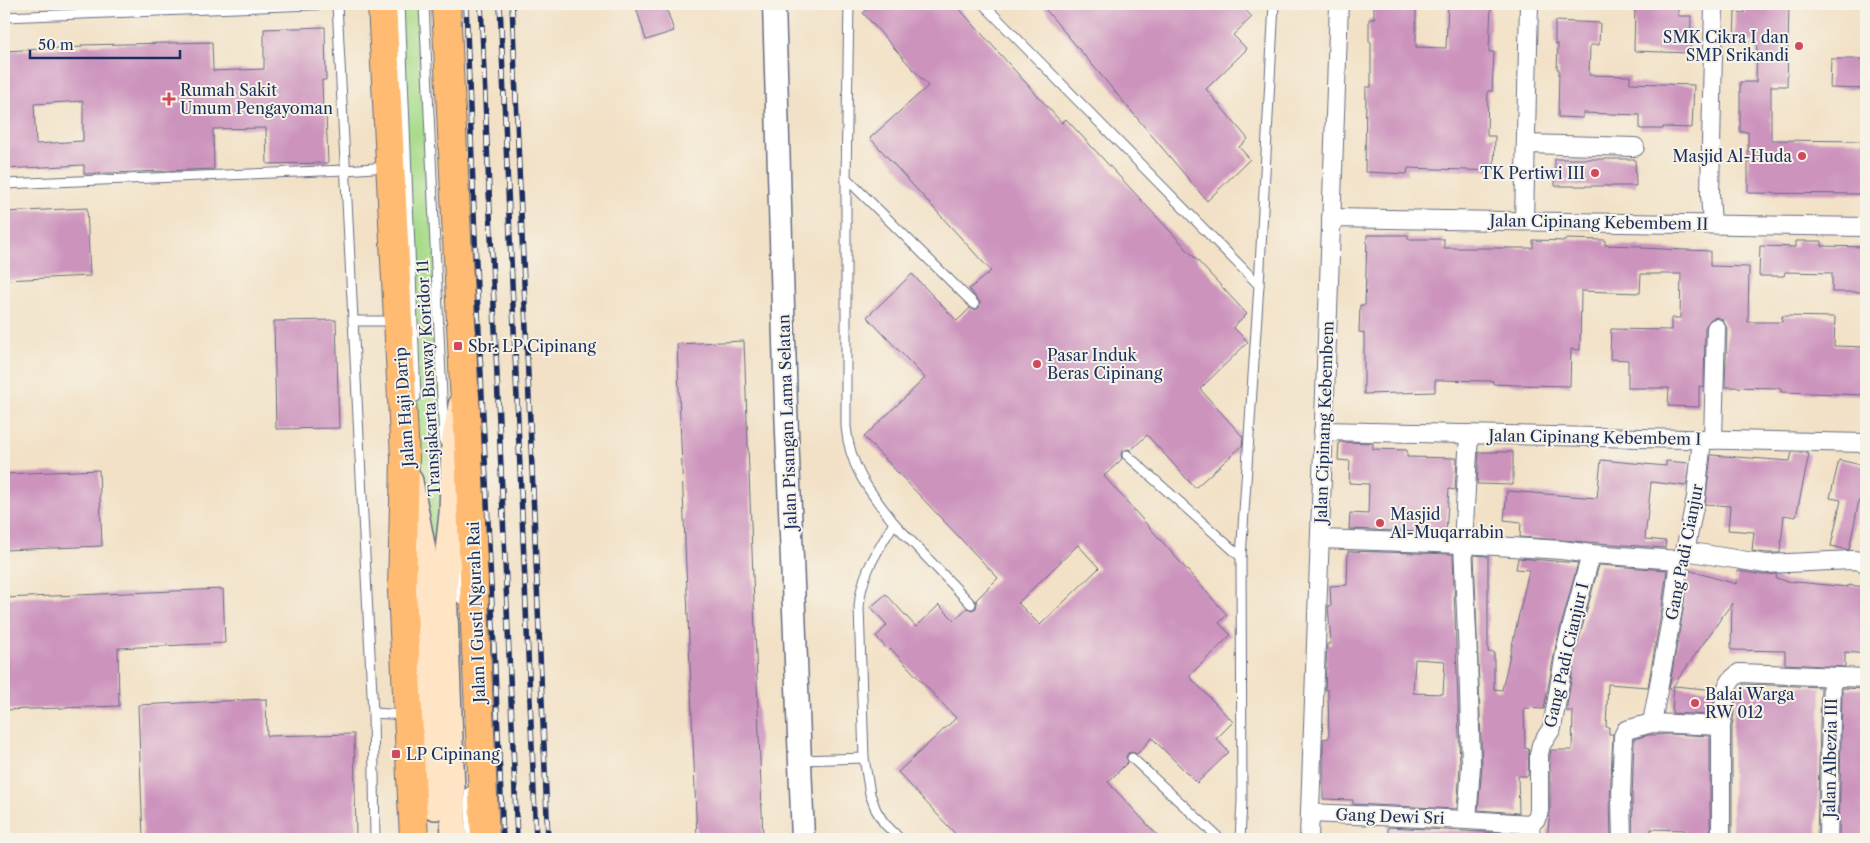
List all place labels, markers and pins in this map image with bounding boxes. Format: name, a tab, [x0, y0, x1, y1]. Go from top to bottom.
place label: SMK Cikra I dan SMP Srikandi	[1663, 27, 1789, 65]
marker: SMK Cikra I dan SMP Srikandi	[1793, 40, 1805, 52]
place label: Rumah Sakit Umum Pengayoman	[180, 80, 333, 118]
marker: Rumah Sakit Umum Pengayoman	[162, 92, 176, 106]
place label: Masjid Al-Huda	[1673, 146, 1793, 166]
marker: Masjid Al-Huda	[1796, 150, 1808, 162]
place label: TK Pertiwi III	[1480, 163, 1585, 183]
marker: TK Pertiwi III	[1589, 167, 1601, 179]
place label: Sbr. LP Cipinang	[468, 336, 596, 356]
marker: Sbr. LP Cipinang	[452, 340, 464, 352]
place label: Pasar Induk Beras Cipinang	[1047, 345, 1163, 383]
marker: Pasar Induk Beras Cipinang	[1031, 358, 1043, 370]
place label: Masjid Al-Muqarrabin	[1389, 504, 1504, 542]
marker: Masjid Al-Muqarrabin	[1374, 517, 1386, 529]
place label: Balai Warga RW 012	[1705, 684, 1795, 722]
marker: Balai Warga RW 012	[1689, 697, 1701, 709]
place label: LP Cipinang	[406, 744, 500, 764]
marker: LP Cipinang	[390, 748, 402, 760]

